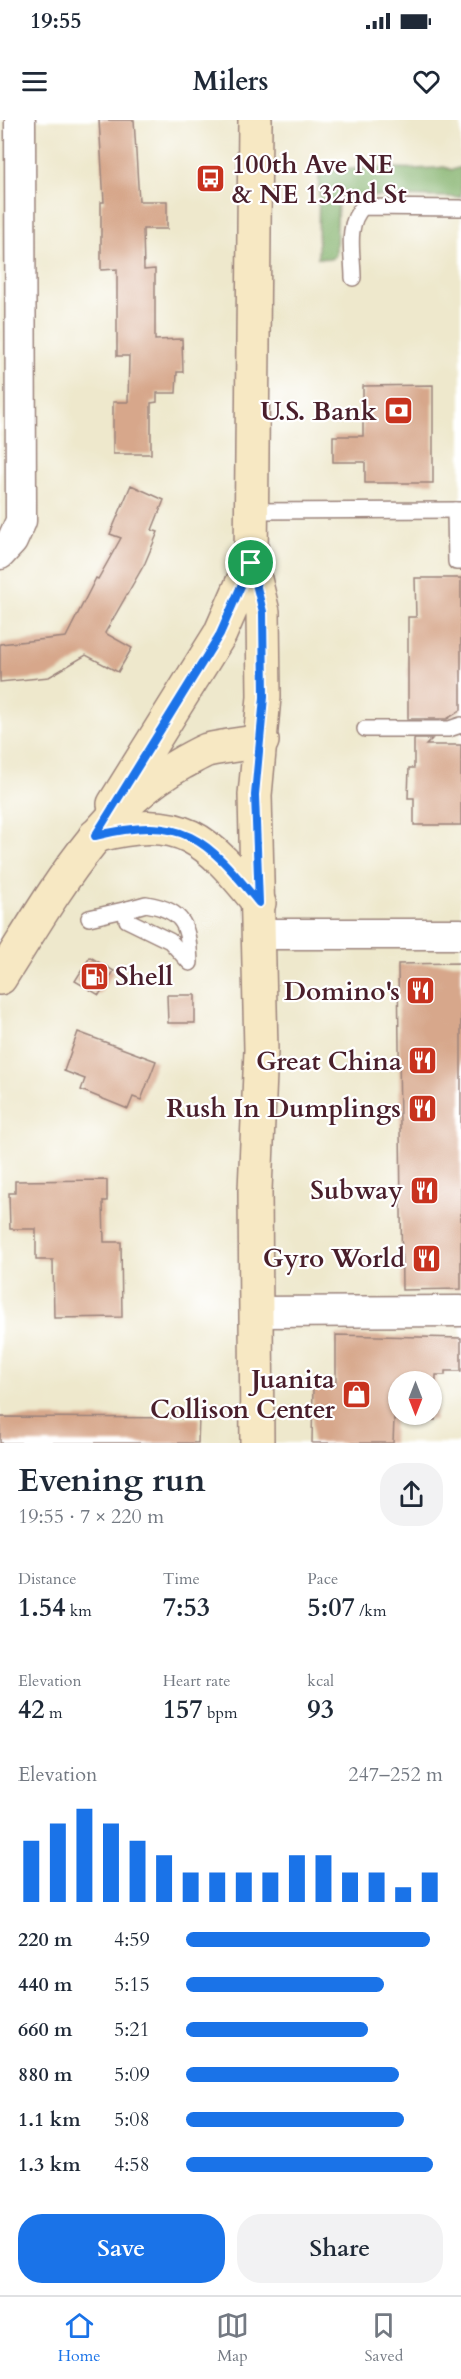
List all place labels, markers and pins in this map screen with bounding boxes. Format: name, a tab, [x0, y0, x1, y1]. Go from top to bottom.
place label: 100th Ave NE & NE 132nd St	[232, 147, 407, 212]
bus stop icon: 100th Ave NE & NE 132nd St	[195, 163, 227, 195]
place label: U.S. Bank	[260, 394, 378, 429]
bank icon: U.S. Bank	[382, 395, 414, 427]
pin	[225, 537, 276, 588]
place label: Shell	[115, 959, 173, 994]
fuel station icon: Shell	[78, 960, 110, 992]
place label: Domino's	[284, 974, 400, 1009]
restaurant icon: Domino's	[405, 975, 437, 1007]
place label: Great China	[256, 1044, 402, 1079]
restaurant icon: Great China	[407, 1045, 439, 1077]
place label: Rush In Dumplings	[166, 1091, 401, 1126]
restaurant icon: Rush In Dumplings	[406, 1092, 438, 1124]
place label: Subway	[310, 1173, 403, 1208]
restaurant icon: Subway	[408, 1174, 440, 1206]
place label: Gyro World	[263, 1241, 405, 1276]
restaurant icon: Gyro World	[410, 1242, 442, 1274]
place label: Juanita Collison Center	[150, 1362, 336, 1427]
shop icon: Juanita Collison Center	[340, 1378, 372, 1410]

